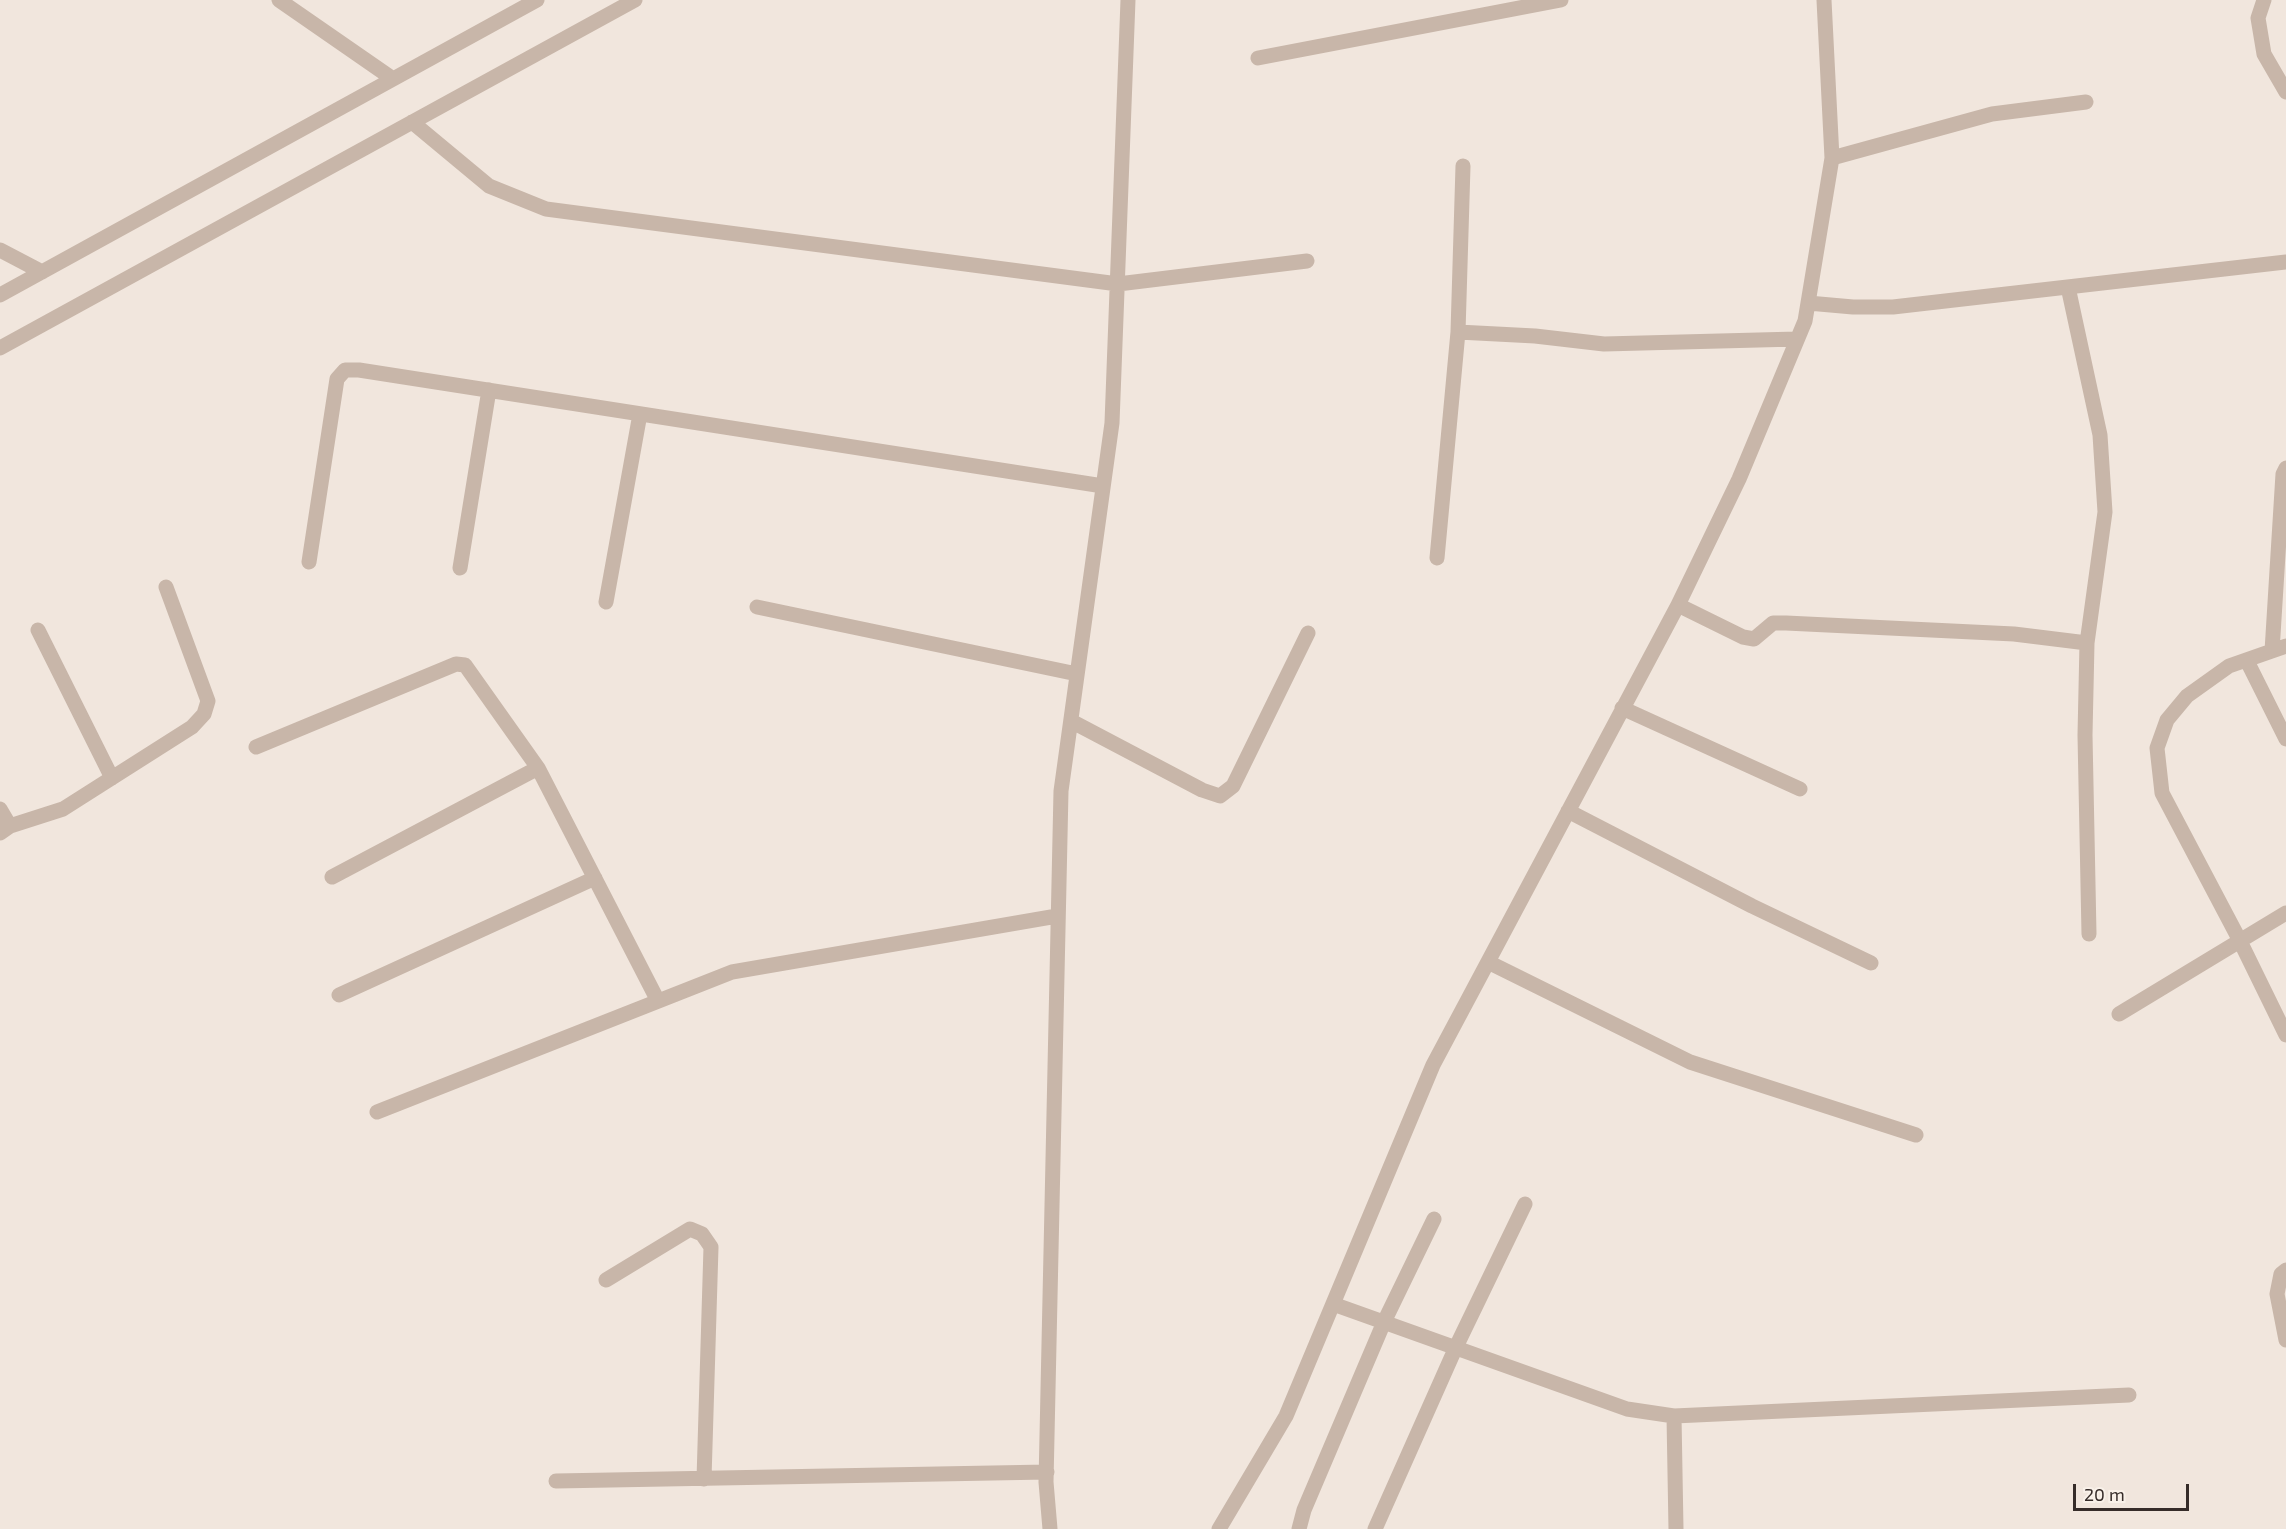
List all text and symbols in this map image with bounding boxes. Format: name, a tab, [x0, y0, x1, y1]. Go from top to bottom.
scale bar	[2076, 1472, 2192, 1510]
text: 20 m	[2084, 1483, 2125, 1505]

